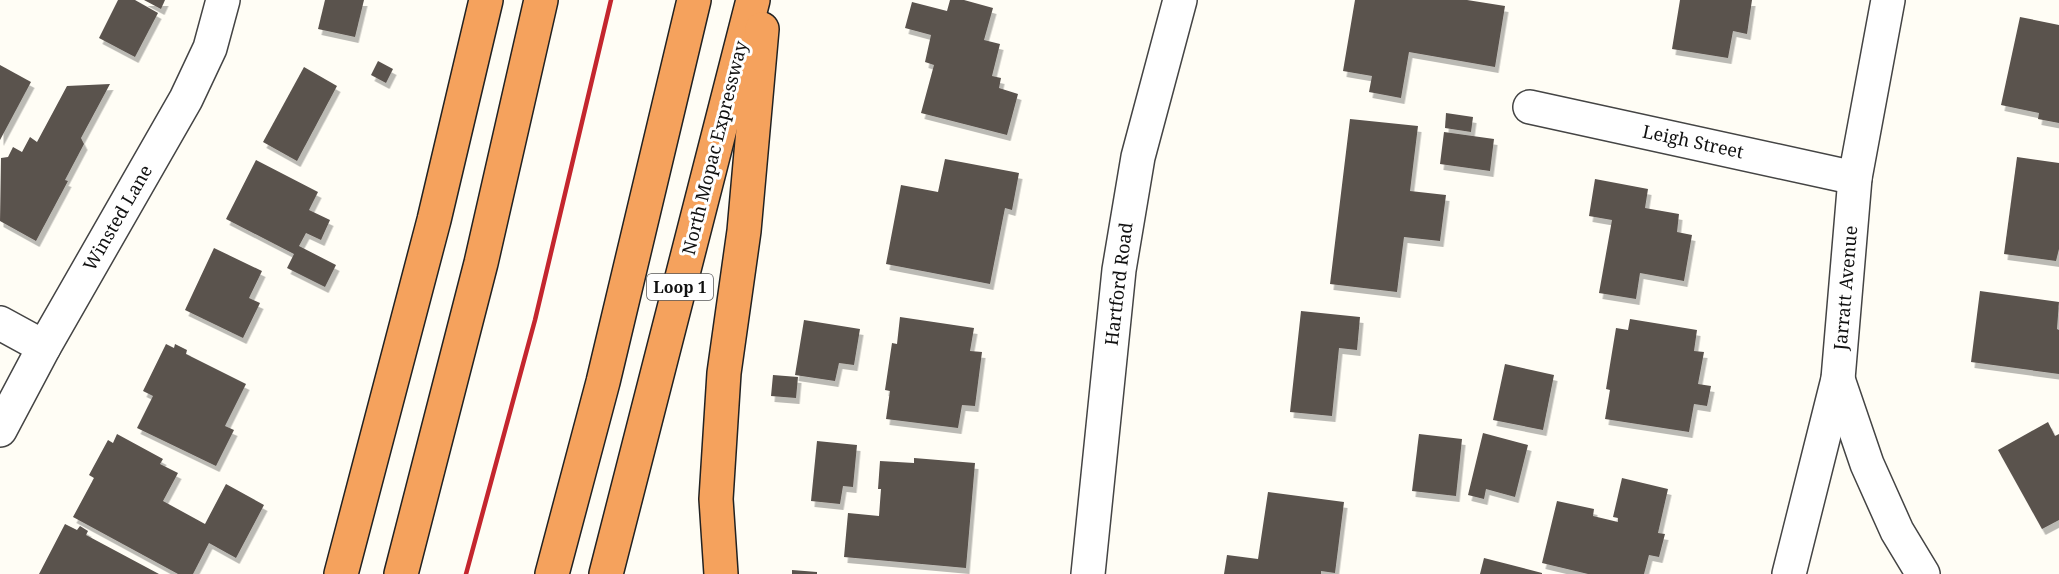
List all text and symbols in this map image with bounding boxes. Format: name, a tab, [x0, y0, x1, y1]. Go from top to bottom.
street label: North Mopac Expressway	[676, 38, 752, 257]
street label: Leigh Street	[1641, 119, 1746, 163]
street label: Winsted Lane	[77, 160, 157, 275]
street label: Hartford Road	[1099, 221, 1137, 347]
street label: Jarratt Avenue	[1828, 225, 1862, 352]
road number: Loop 1	[647, 274, 713, 300]

